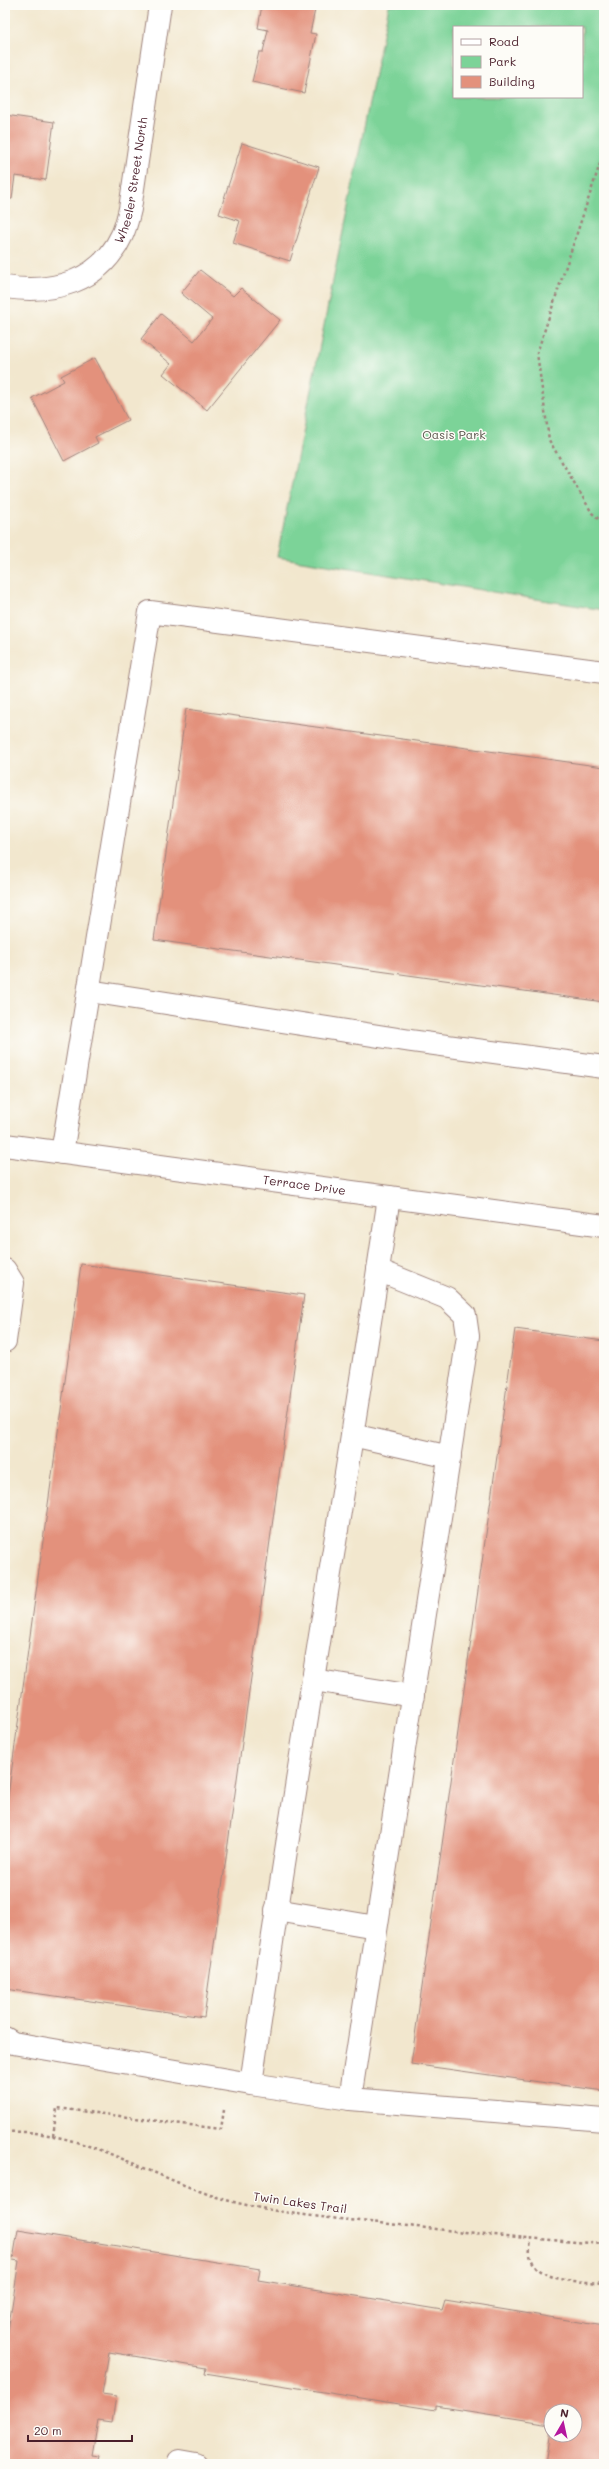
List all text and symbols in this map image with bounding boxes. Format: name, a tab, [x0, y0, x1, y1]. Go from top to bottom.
legend	[453, 26, 583, 98]
text: Road	[489, 33, 519, 49]
text: Park	[489, 53, 516, 69]
text: Building	[489, 73, 535, 89]
street label: Wheeler Street North	[110, 116, 150, 246]
park label: Oasis Park	[422, 426, 486, 442]
street label: Terrace Drive	[262, 1171, 347, 1198]
street label: Twin Lakes Trail	[252, 2188, 348, 2216]
north arrow	[543, 2403, 583, 2443]
text: N	[559, 2405, 570, 2421]
scale bar	[28, 2417, 132, 2443]
text: 20 m	[34, 2422, 62, 2438]

